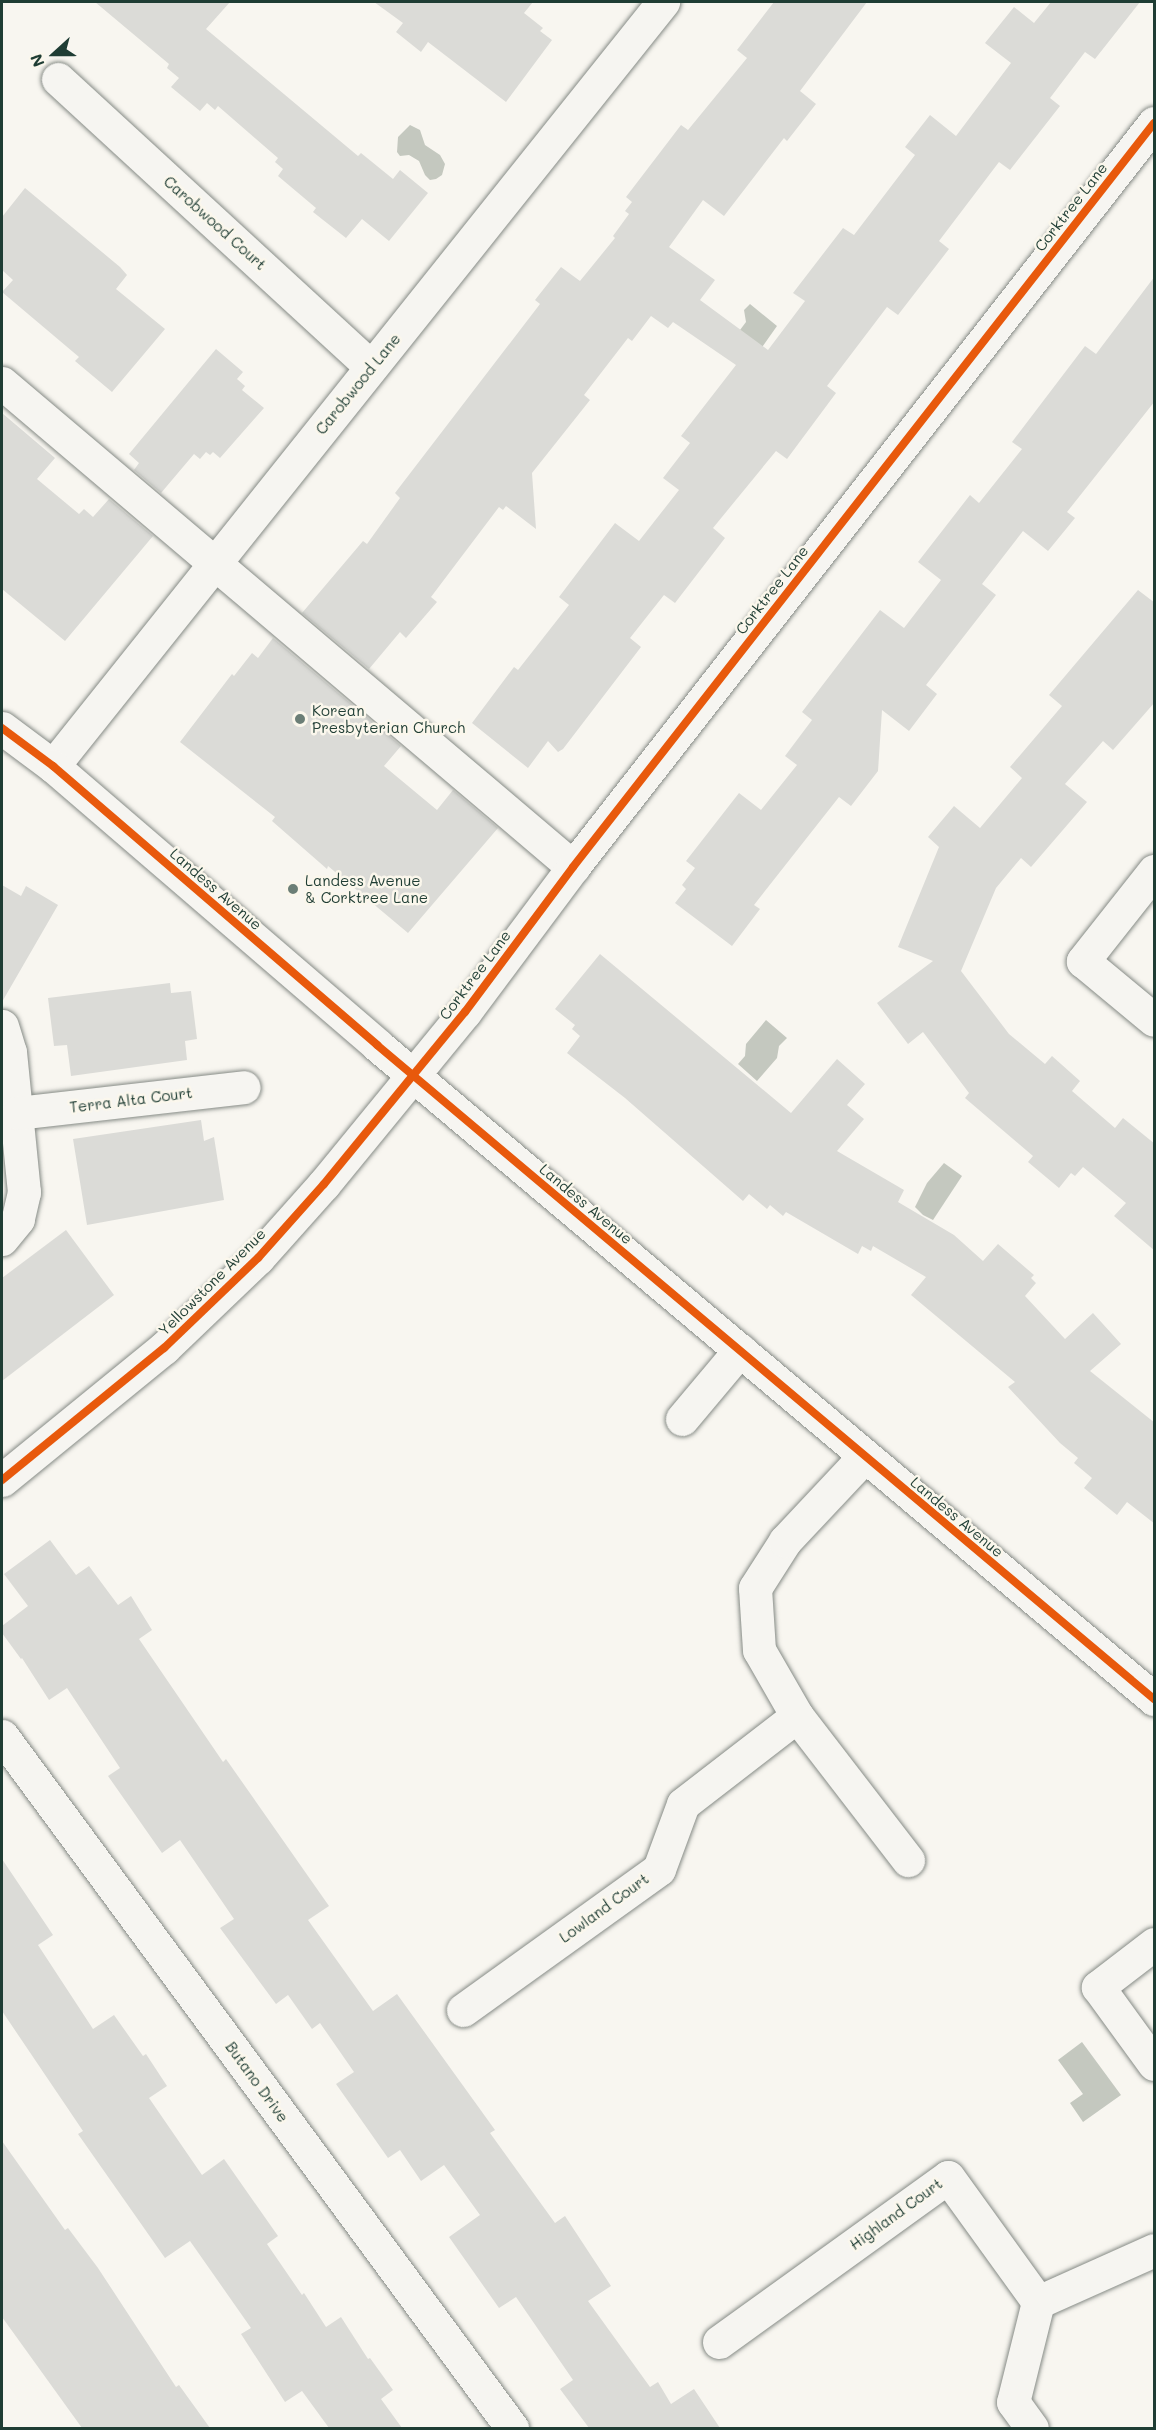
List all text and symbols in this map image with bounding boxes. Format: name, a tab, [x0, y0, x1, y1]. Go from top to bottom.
north arrow	[24, 24, 84, 84]
text: N	[25, 51, 49, 70]
street label: Corktree Lane	[1031, 159, 1111, 255]
street label: Carobwood Court	[160, 172, 270, 274]
street label: Carobwood Lane	[312, 330, 404, 438]
street label: Corktree Lane	[732, 542, 812, 638]
place label: Korean Presbyterian Church	[312, 701, 465, 736]
marker: Korean Presbyterian Church	[293, 712, 307, 726]
street label: Landess Avenue	[166, 844, 266, 934]
place label: Landess Avenue & Corktree Lane	[305, 871, 428, 906]
marker: Landess Avenue & Corktree Lane	[286, 882, 300, 896]
street label: Corktree Lane	[435, 927, 515, 1023]
street label: Terra Alta Court	[69, 1084, 193, 1116]
street label: Landess Avenue	[536, 1160, 636, 1248]
street label: Yellowstone Avenue	[155, 1225, 269, 1339]
street label: Landess Avenue	[907, 1473, 1007, 1561]
street label: Lowland Court	[556, 1870, 652, 1946]
street label: Butano Drive	[222, 2038, 292, 2126]
street label: Highland Court	[846, 2174, 946, 2254]

